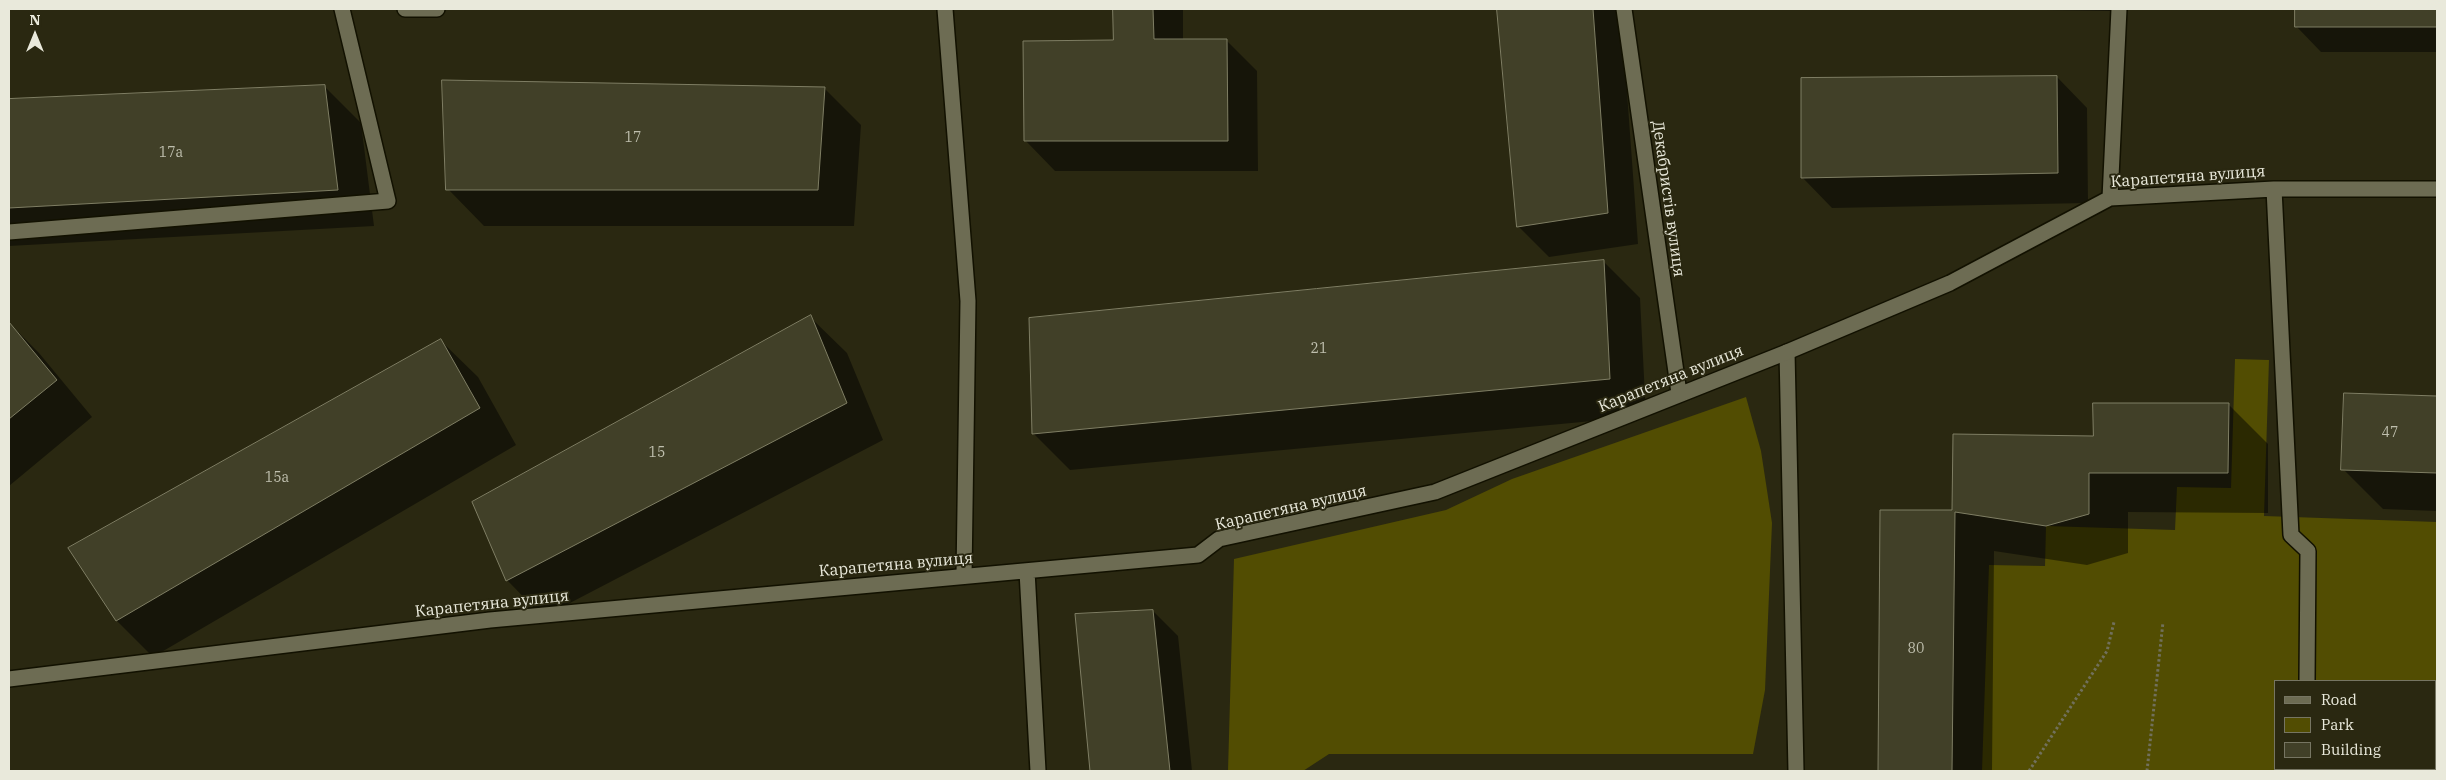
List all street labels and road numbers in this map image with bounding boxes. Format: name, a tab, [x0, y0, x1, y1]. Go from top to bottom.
street label: Декабристів вулиця	[1648, 120, 1688, 278]
street label: Карапетяна вулиця	[2110, 162, 2266, 192]
street label: Карапетяна вулиця	[1596, 341, 1746, 417]
street label: Карапетяна вулиця	[1213, 481, 1369, 535]
street label: Карапетяна вулиця	[818, 549, 974, 581]
street label: Карапетяна вулиця	[414, 586, 570, 622]

